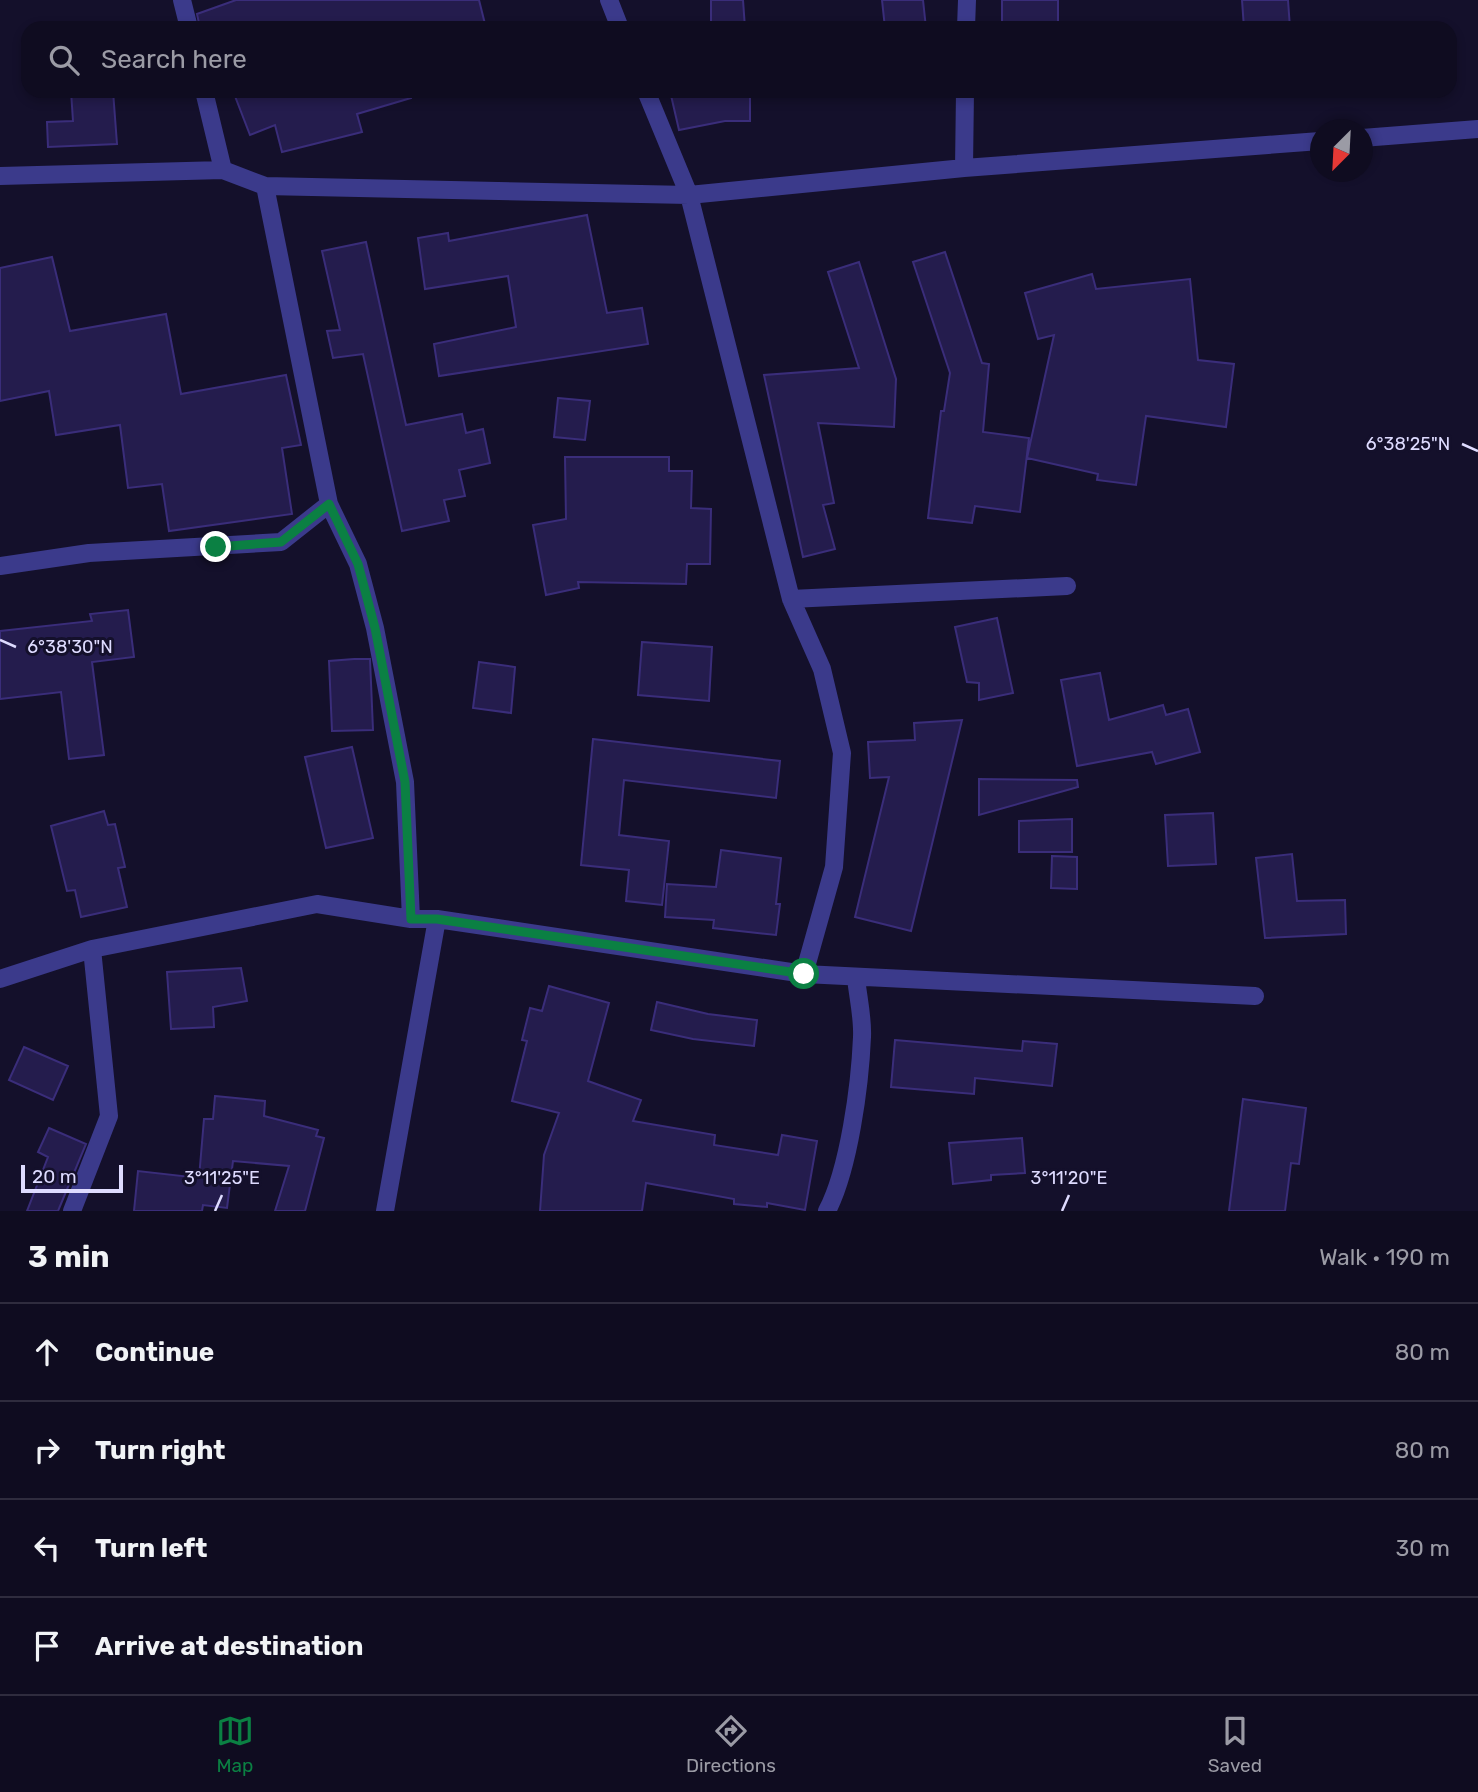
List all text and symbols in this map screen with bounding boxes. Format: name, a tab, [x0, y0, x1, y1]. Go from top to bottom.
search box	[21, 21, 1457, 98]
icon: search	[45, 41, 83, 79]
text: Search here	[101, 44, 247, 75]
north arrow	[1310, 119, 1373, 182]
text: 6°38'25"N	[1366, 433, 1450, 455]
route end	[200, 531, 231, 562]
text: 6°38'30"N	[27, 636, 113, 658]
route start	[788, 958, 819, 989]
scale bar	[21, 1162, 122, 1194]
text: 20 m	[32, 1165, 77, 1188]
text: 3°11'25"E	[184, 1167, 260, 1189]
text: 3°11'20"E	[1031, 1167, 1107, 1189]
text: 3 min	[28, 1239, 110, 1275]
text: Walk · 190 m	[1319, 1243, 1450, 1271]
icon: ahead	[28, 1333, 66, 1371]
text: Continue	[95, 1337, 214, 1368]
text: 80 m	[1395, 1338, 1450, 1366]
icon: right	[28, 1431, 66, 1469]
text: Turn right	[95, 1435, 225, 1466]
text: 80 m	[1395, 1436, 1450, 1464]
icon: left	[28, 1529, 66, 1567]
text: Turn left	[95, 1533, 207, 1564]
text: 30 m	[1395, 1534, 1450, 1562]
icon: arrive	[28, 1627, 66, 1665]
text: Arrive at destination	[95, 1631, 363, 1662]
tab: Map	[216, 1712, 254, 1777]
tab: Directions	[686, 1712, 776, 1777]
tab: Saved	[1208, 1712, 1262, 1777]

